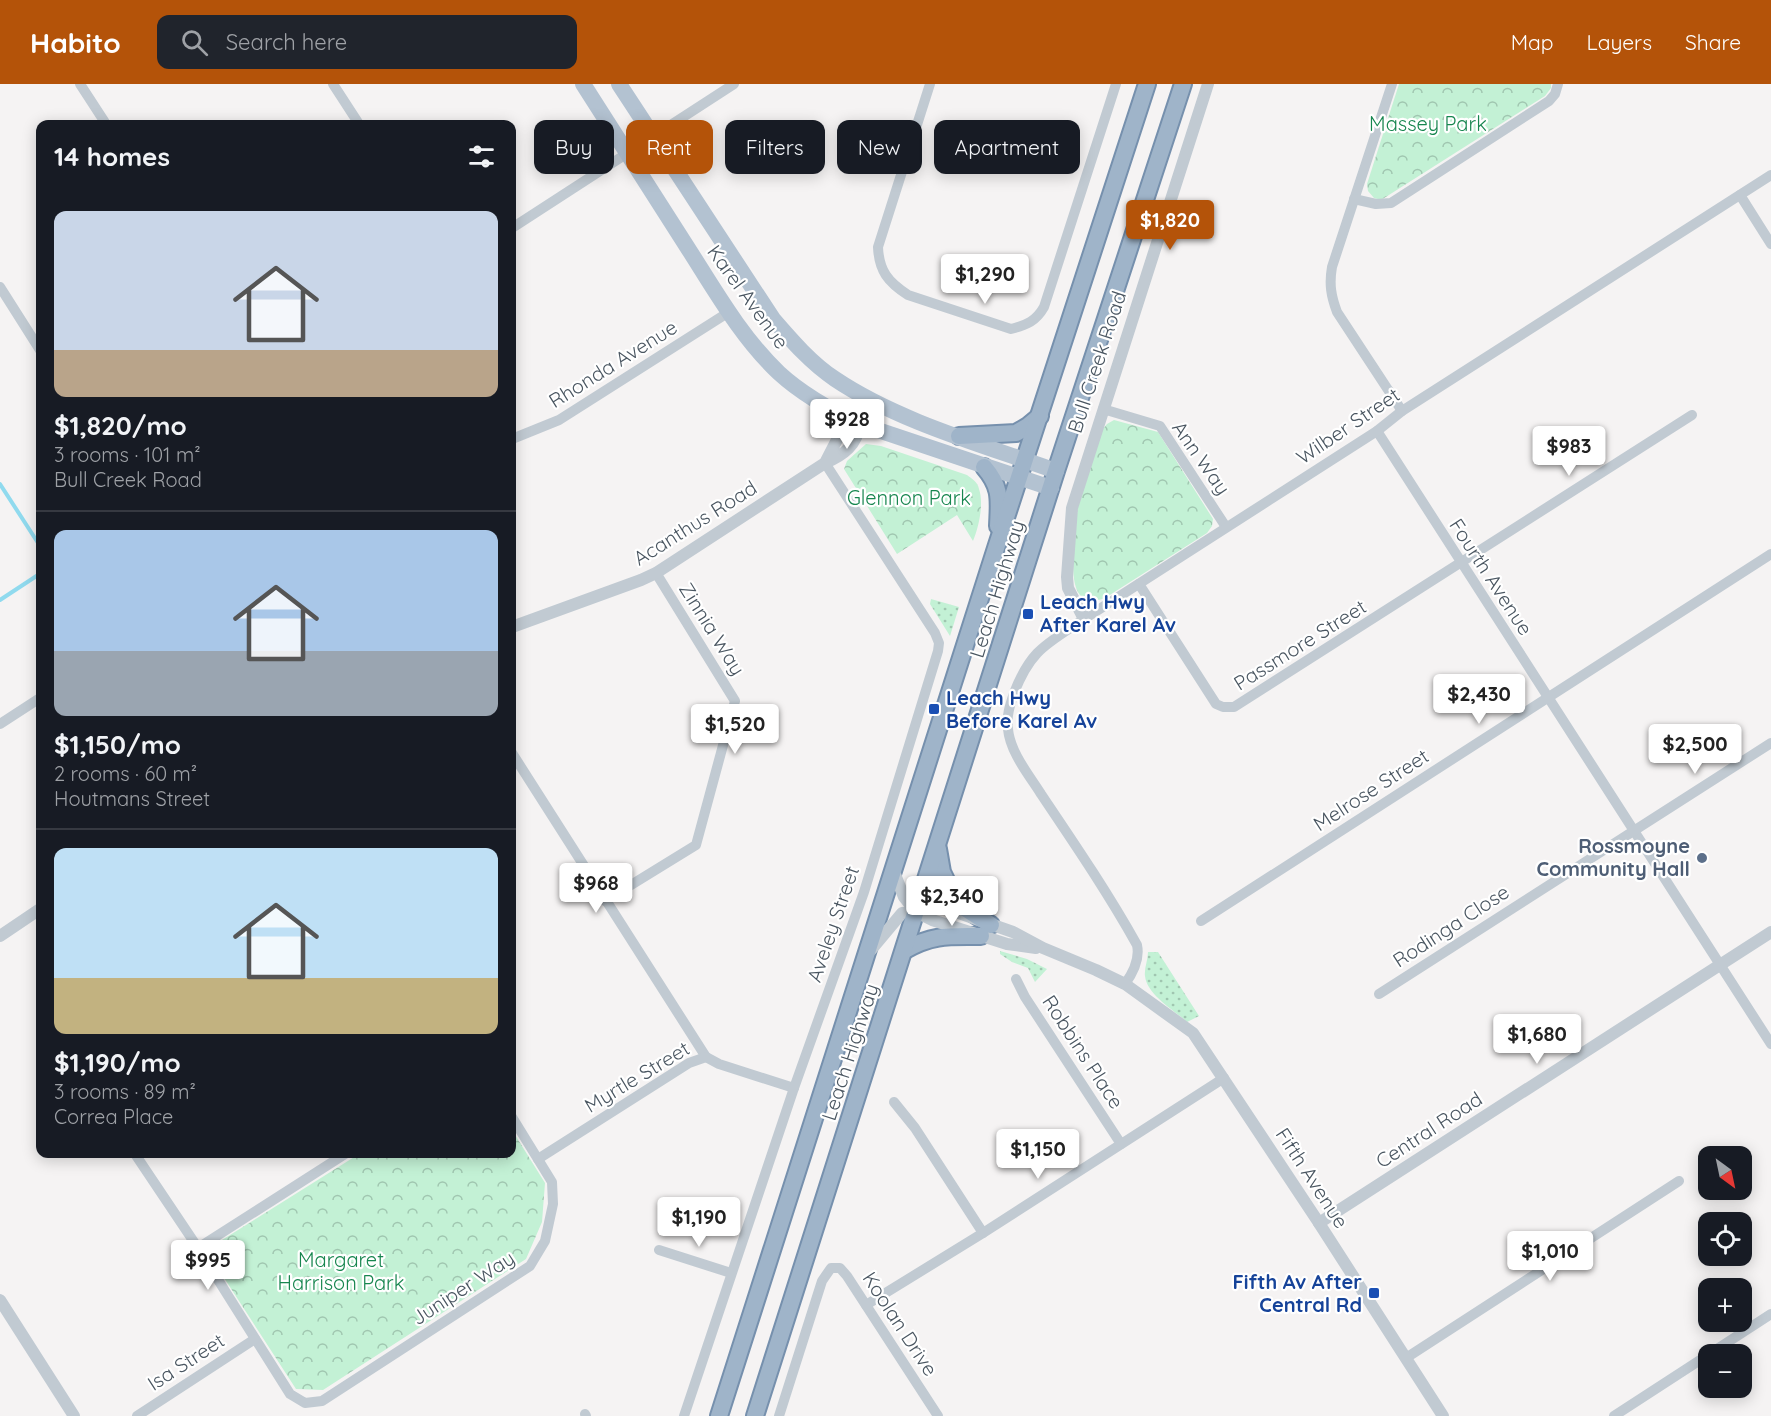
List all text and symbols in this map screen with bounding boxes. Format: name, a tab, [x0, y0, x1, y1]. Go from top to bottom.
search box	[157, 15, 577, 69]
text: Habito	[30, 25, 121, 60]
icon: search	[178, 26, 211, 59]
text: Search here	[226, 28, 347, 56]
text: Map	[1511, 29, 1554, 55]
text: Layers	[1587, 29, 1652, 55]
text: Share	[1685, 29, 1741, 55]
park label: Massey Park	[1369, 111, 1487, 136]
chip: Buy	[534, 120, 614, 174]
chip: Rent	[626, 120, 713, 174]
chip: Filters	[725, 120, 825, 174]
chip: New	[837, 120, 922, 174]
chip: Apartment	[934, 120, 1080, 174]
text: 14 homes	[54, 140, 170, 173]
icon: filters	[465, 140, 498, 173]
pin: $1,820	[1121, 200, 1219, 251]
text: $1,820	[1140, 207, 1200, 232]
street label: Karel Avenue	[702, 240, 795, 354]
icon: home	[222, 250, 330, 358]
pin: $1,290	[936, 254, 1034, 305]
text: $1,290	[955, 261, 1015, 286]
street label: Bull Creek Road	[1062, 288, 1131, 436]
street label: Rhonda Avenue	[544, 314, 681, 413]
street label: Wilber Street	[1291, 382, 1404, 469]
pin: $928	[811, 399, 883, 450]
text: $928	[824, 406, 870, 431]
text: $1,820/mo	[54, 409, 187, 442]
street label: Ann Way	[1167, 416, 1236, 499]
pin: $983	[1533, 426, 1605, 477]
text: $983	[1547, 433, 1592, 458]
text: 3 rooms · 101 m²	[54, 442, 201, 467]
text: Bull Creek Road	[54, 467, 202, 492]
street label: Acanthus Road	[628, 475, 761, 571]
park label: Glennon Park	[847, 485, 971, 510]
street label: Fourth Avenue	[1444, 514, 1538, 640]
street label: Leach Highway	[964, 517, 1029, 661]
icon: home	[222, 569, 330, 677]
street label: Zinnia Way	[674, 578, 751, 680]
place label: Leach Hwy After Karel Av	[1040, 589, 1176, 637]
street label: Passmore Street	[1229, 594, 1371, 695]
marker: Leach Hwy After Karel Av	[1021, 607, 1035, 621]
pin: $2,430	[1430, 674, 1528, 725]
text: $2,430	[1447, 681, 1511, 706]
place label: Leach Hwy Before Karel Av	[946, 685, 1097, 733]
marker: Leach Hwy Before Karel Av	[927, 702, 941, 716]
pin: $1,520	[686, 704, 784, 755]
text: $1,520	[705, 711, 765, 736]
pin: $2,500	[1646, 724, 1744, 775]
text: $1,150/mo	[54, 728, 181, 761]
text: $2,500	[1663, 731, 1727, 756]
street label: Melrose Street	[1308, 743, 1433, 836]
text: 2 rooms · 60 m²	[54, 761, 197, 786]
text: Houtmans Street	[54, 786, 210, 811]
place label: Rossmoyne Community Hall	[1536, 833, 1690, 881]
marker: Rossmoyne Community Hall	[1695, 851, 1709, 865]
street label: Aveley Street	[801, 862, 864, 985]
pin: $968	[560, 863, 632, 914]
text: $968	[573, 870, 619, 895]
pin: $2,340	[903, 876, 1001, 927]
street label: Rodinga Close	[1388, 879, 1514, 972]
text: $2,340	[920, 883, 984, 908]
icon: home	[222, 887, 330, 995]
street label: Leach Highway	[816, 980, 883, 1123]
street label: Robbins Place	[1037, 990, 1129, 1113]
pin: $1,680	[1488, 1014, 1586, 1065]
text: $1,680	[1507, 1021, 1567, 1046]
street label: Myrtle Street	[580, 1035, 694, 1118]
text: $1,190/mo	[54, 1046, 181, 1079]
text: 3 rooms · 89 m²	[54, 1079, 196, 1104]
street label: Central Road	[1371, 1086, 1487, 1173]
text: Correa Place	[54, 1104, 173, 1129]
street label: Fifth Avenue	[1271, 1123, 1354, 1233]
pin: $1,150	[989, 1129, 1087, 1180]
text: $1,150	[1010, 1136, 1066, 1161]
north arrow	[1698, 1146, 1752, 1200]
map controls	[1698, 1146, 1752, 1398]
pin: $1,190	[650, 1197, 748, 1248]
text: $1,190	[671, 1204, 727, 1229]
button: locate	[1698, 1212, 1752, 1266]
pin: $1,010	[1501, 1231, 1599, 1282]
text: $1,010	[1521, 1238, 1579, 1263]
pin: $995	[172, 1240, 244, 1291]
street label: Juniper Way	[406, 1245, 519, 1330]
text: $995	[185, 1247, 231, 1272]
park label: Margaret Harrison Park	[277, 1247, 405, 1295]
street label: Koolan Drive	[857, 1267, 943, 1380]
place label: Fifth Av After Central Rd	[1233, 1269, 1362, 1317]
button: +	[1698, 1278, 1752, 1332]
marker: Fifth Av After Central Rd	[1367, 1286, 1381, 1300]
street label: Isa Street	[143, 1327, 229, 1396]
button: −	[1698, 1344, 1752, 1398]

